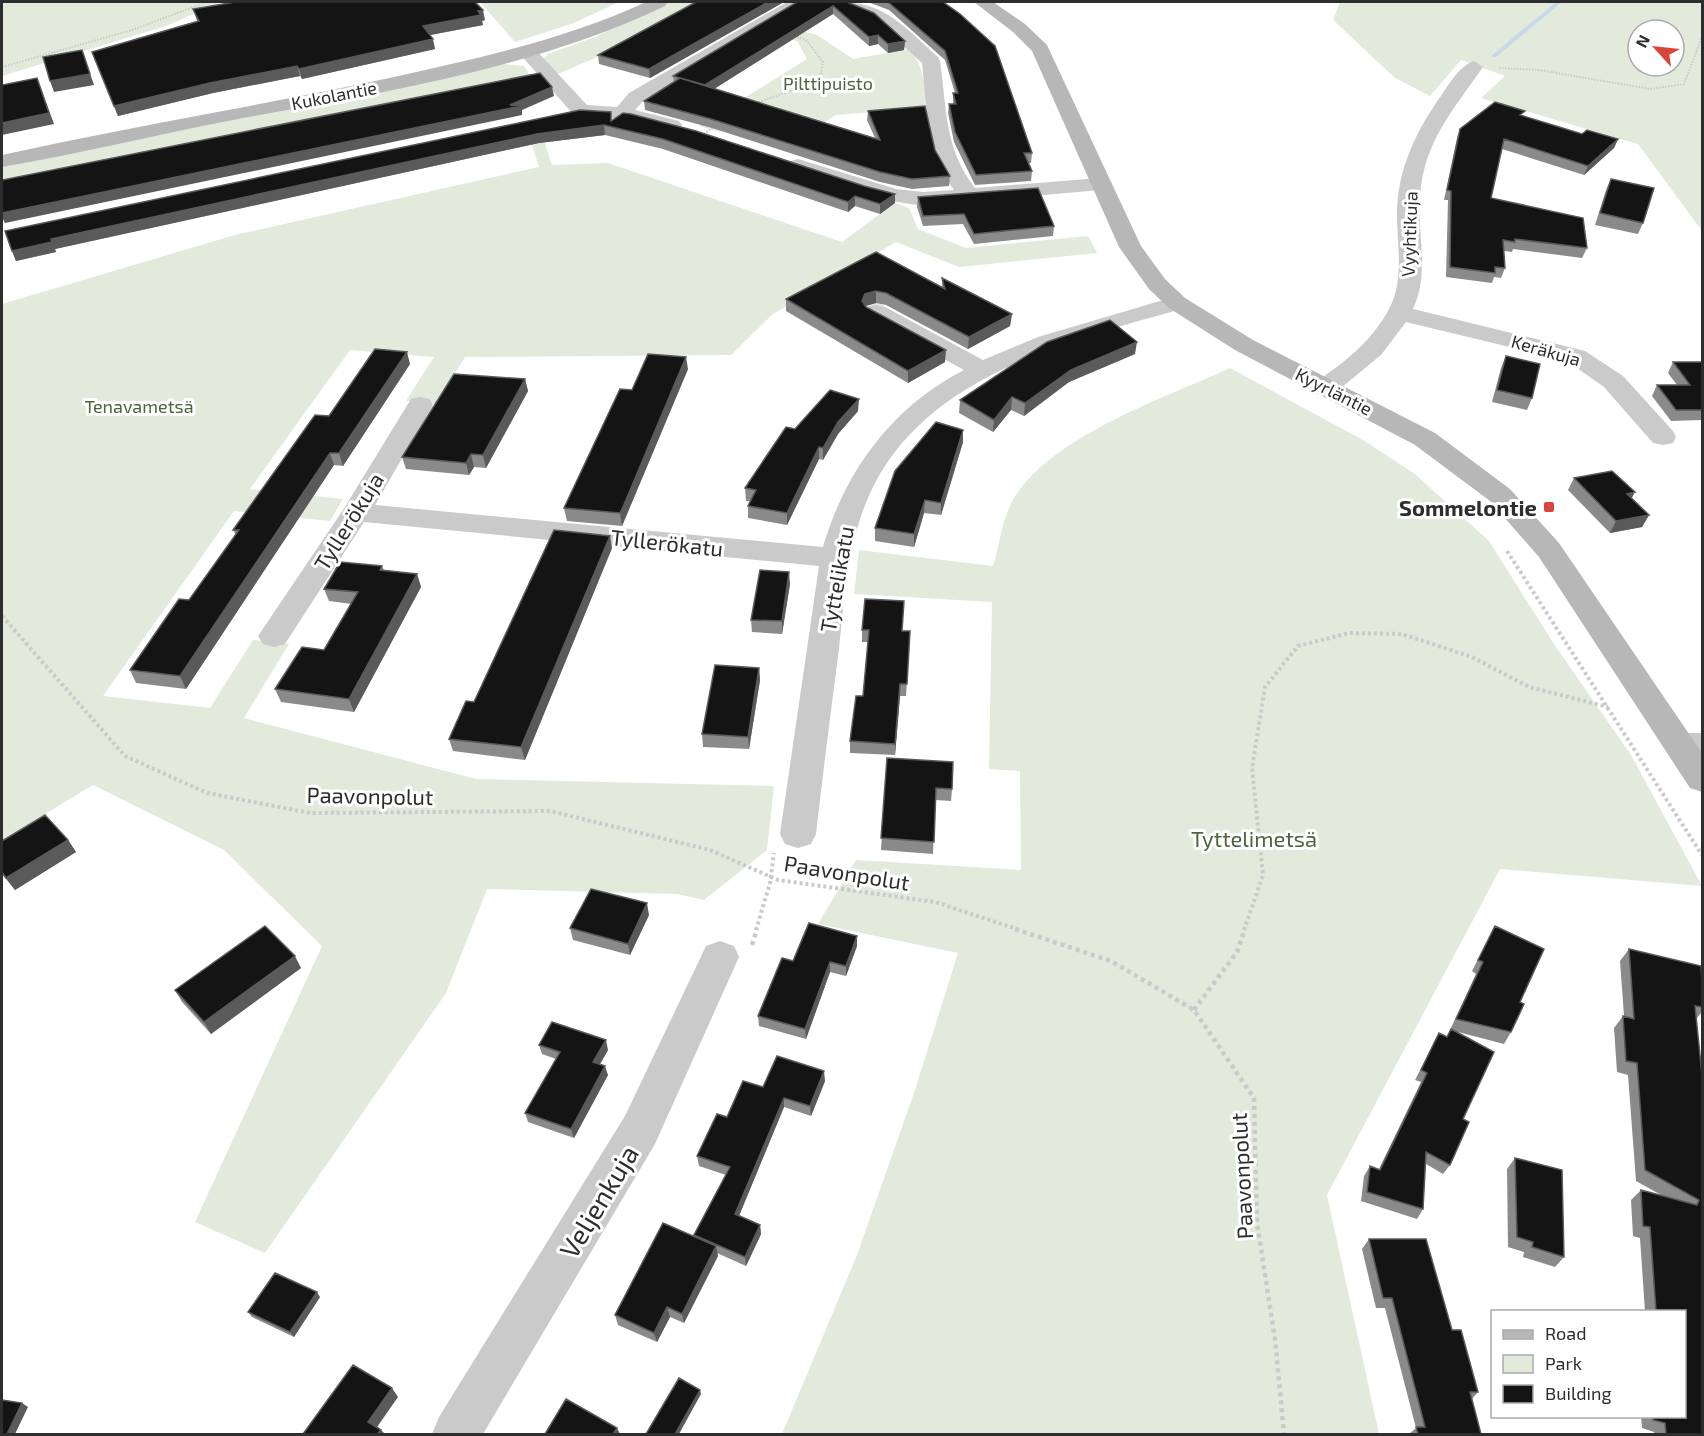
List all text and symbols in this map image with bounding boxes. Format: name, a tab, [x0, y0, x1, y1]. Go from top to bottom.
north arrow	[1626, 18, 1686, 78]
text: N	[1631, 31, 1653, 50]
park label: Pilttipuisto	[783, 72, 873, 94]
street label: Kukolantie	[289, 76, 379, 114]
street label: Vyyhtikuja	[1397, 191, 1421, 277]
street label: Keräkuja	[1509, 330, 1583, 370]
street label: Kyyrläntie	[1292, 362, 1376, 420]
park label: Tenavametsä	[84, 395, 194, 417]
street label: Tyllerökuja	[308, 467, 389, 575]
place label: Sommelontie	[1399, 494, 1537, 520]
marker: Sommelontie	[1542, 500, 1556, 514]
street label: Tyllerökatu	[609, 523, 725, 561]
street label: Tyttelikatu	[814, 524, 858, 634]
street label: Paavonpolut	[306, 781, 434, 809]
park label: Tyttelimetsä	[1191, 825, 1317, 851]
street label: Paavonpolut	[782, 849, 912, 895]
street label: Paavonpolut	[1225, 1112, 1257, 1240]
street label: Veljenkuja	[552, 1139, 645, 1264]
legend	[1491, 1310, 1686, 1418]
text: Road	[1545, 1322, 1586, 1344]
text: Park	[1545, 1352, 1582, 1374]
text: Building	[1545, 1382, 1612, 1404]

